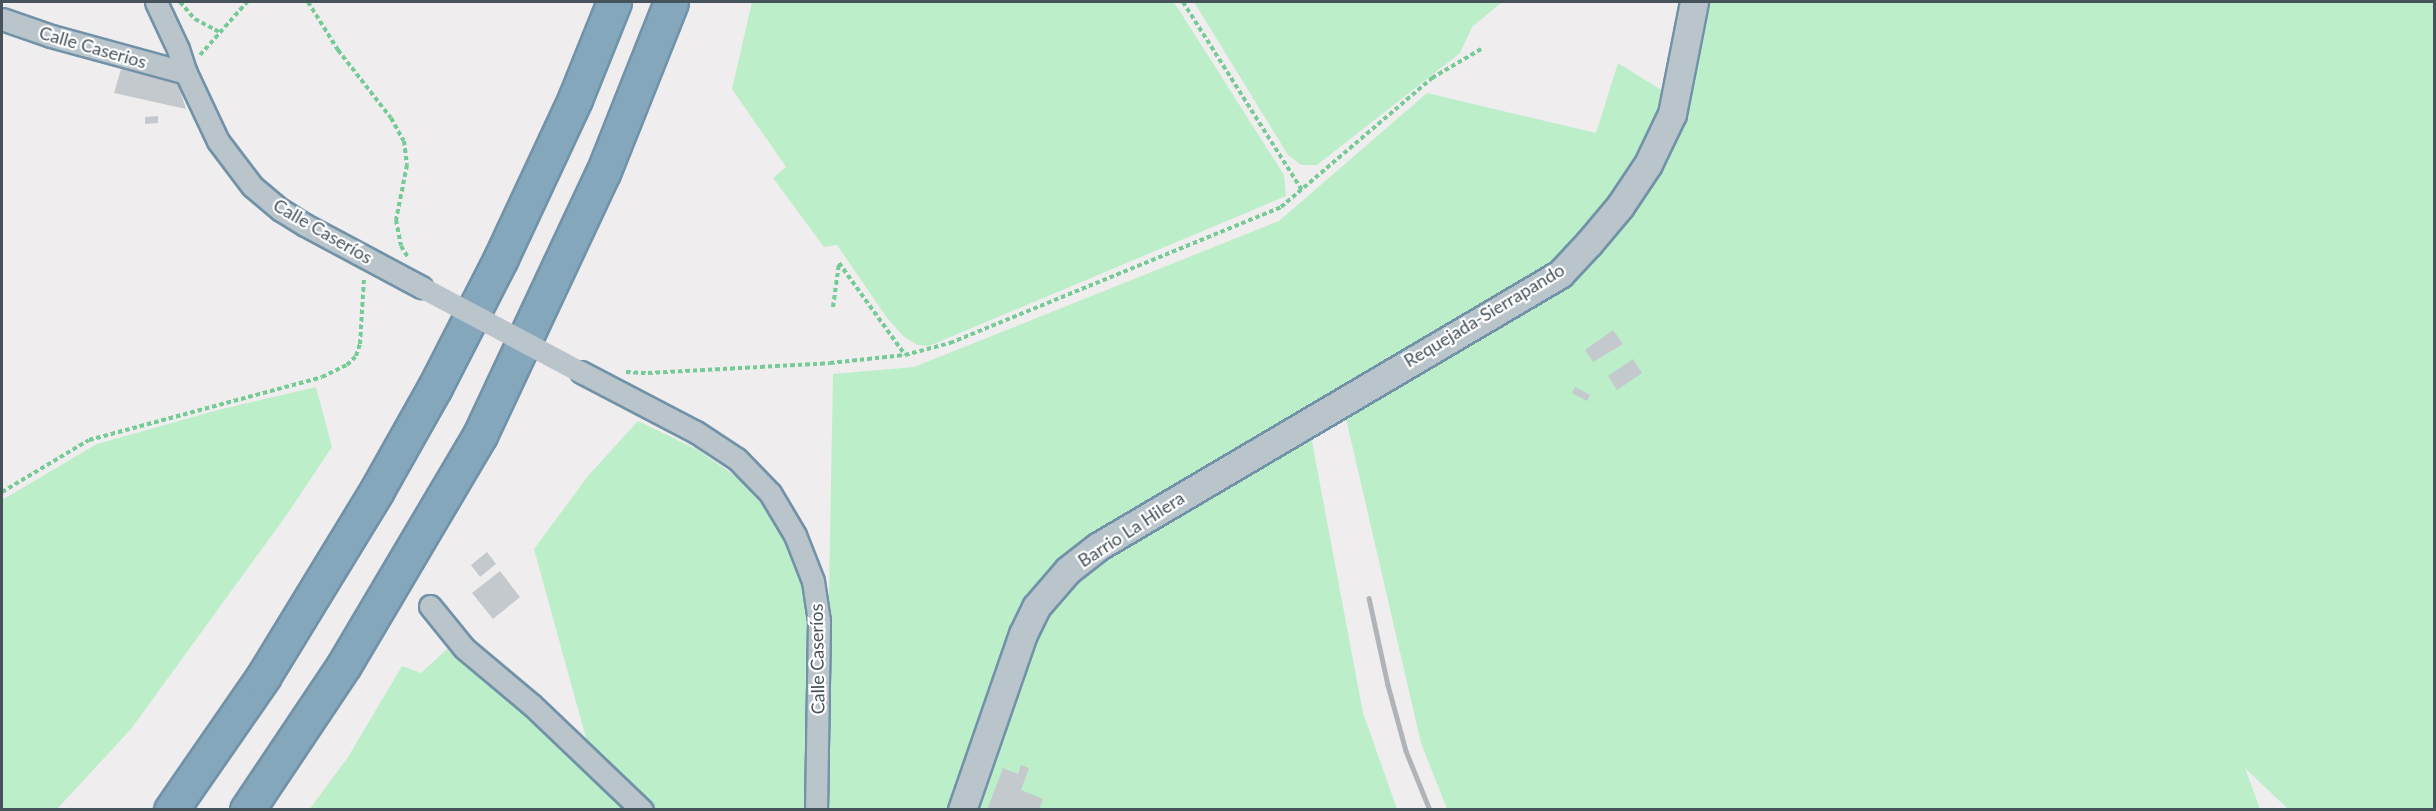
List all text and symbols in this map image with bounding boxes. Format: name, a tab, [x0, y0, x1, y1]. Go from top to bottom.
street label: Calle Caserios	[37, 21, 149, 73]
street label: Calle Caseríos	[270, 194, 376, 268]
street label: Requejada-Sierrapando	[1400, 258, 1568, 372]
street label: Barrio La Hilera	[1074, 487, 1188, 571]
street label: Calle Caseríos	[805, 603, 829, 715]

